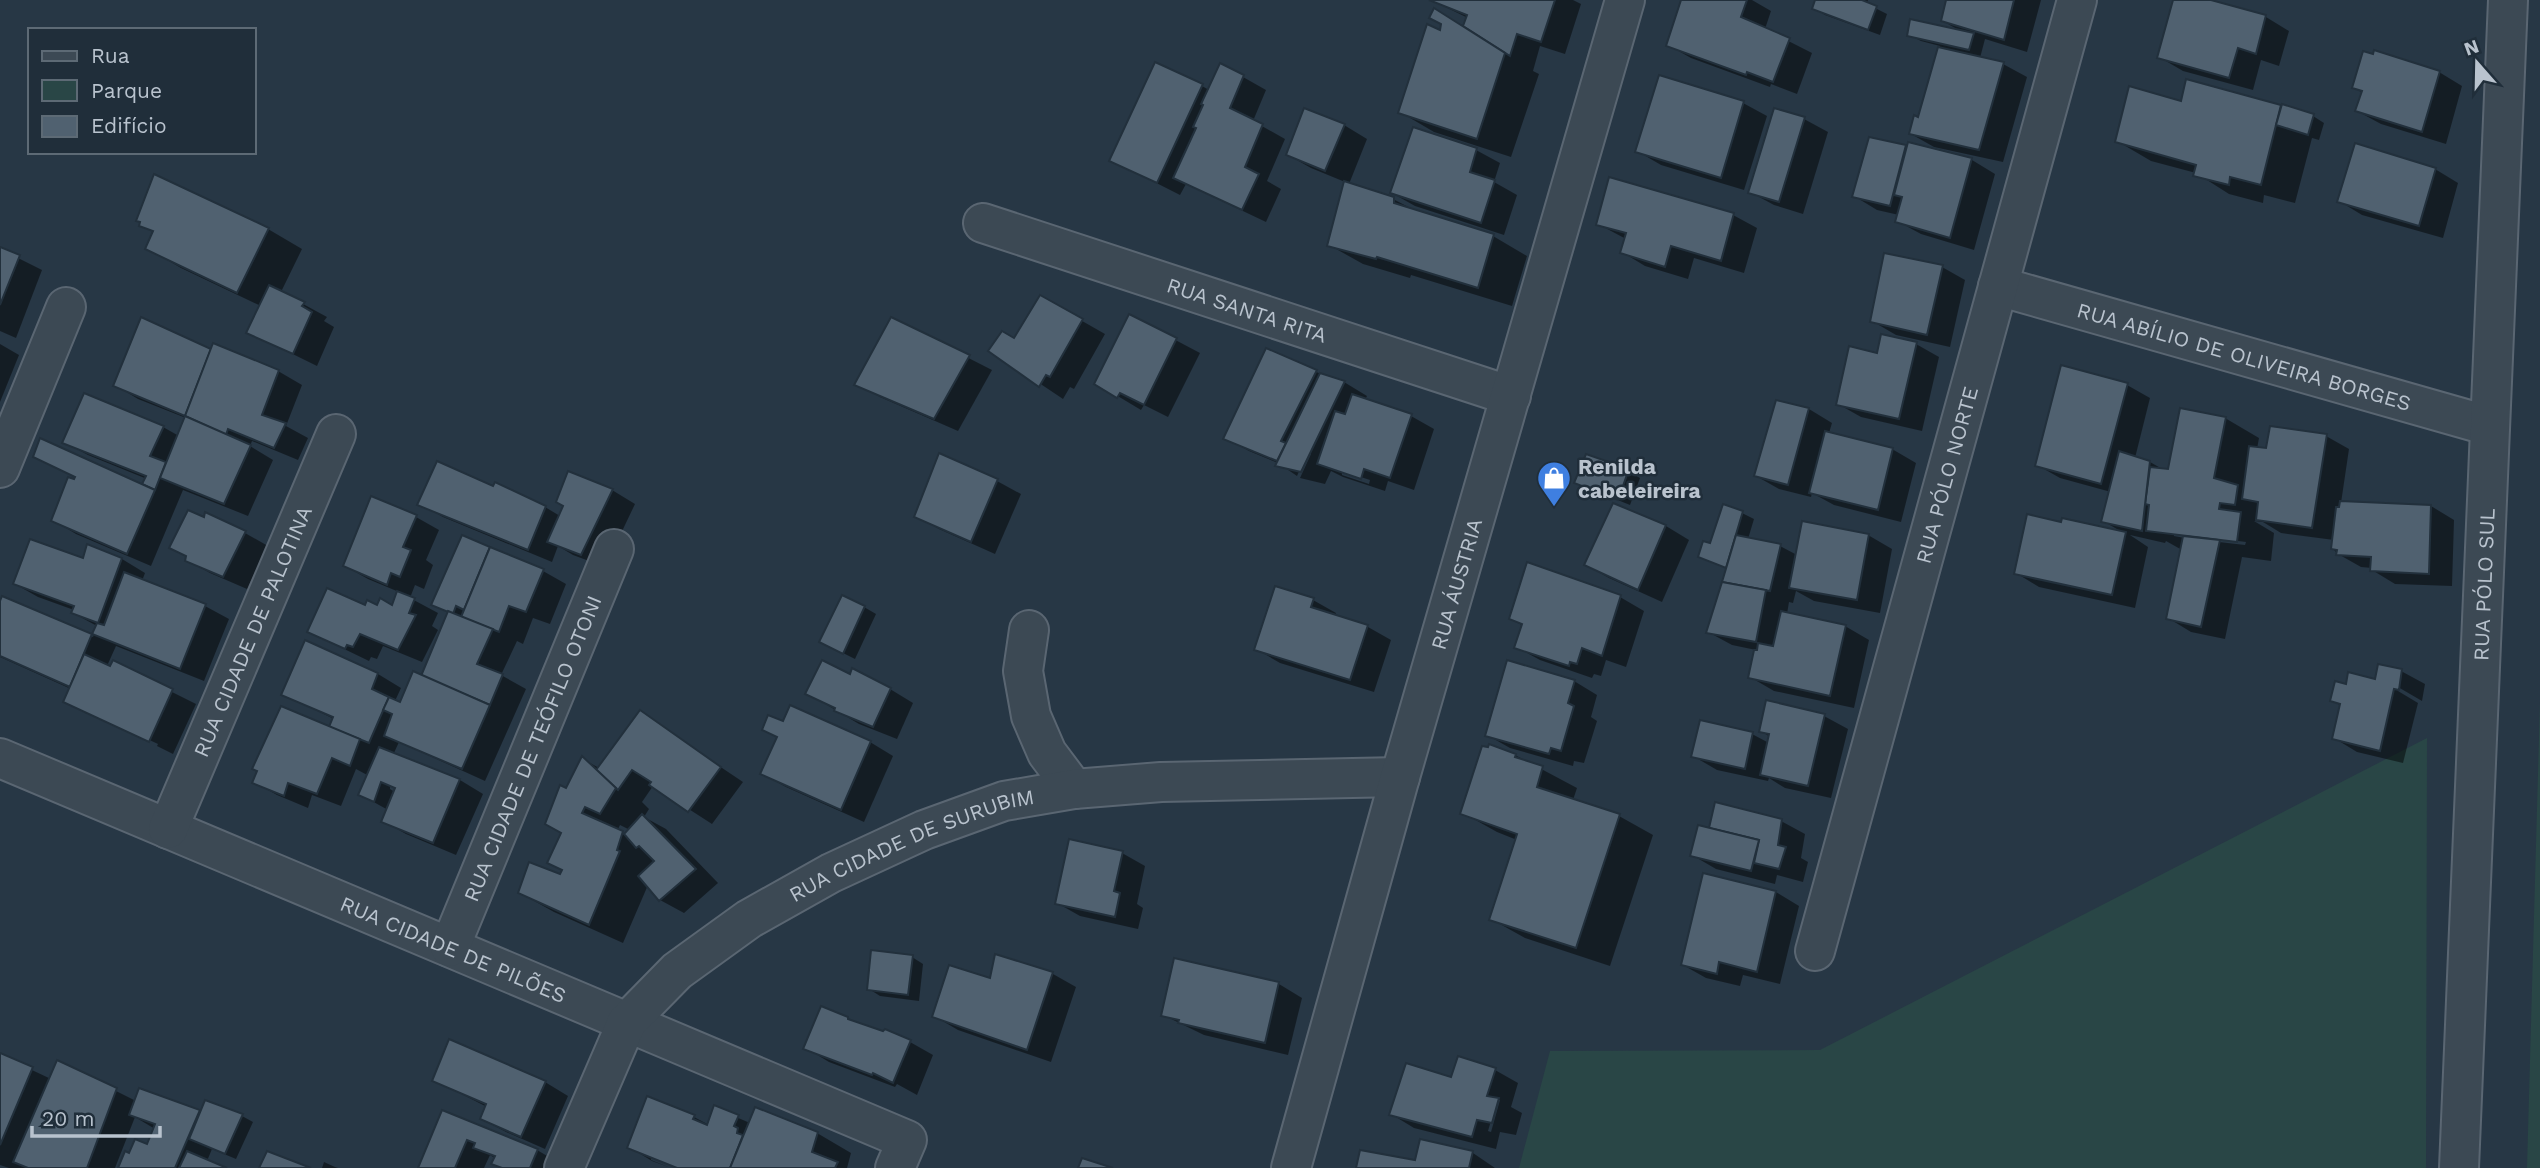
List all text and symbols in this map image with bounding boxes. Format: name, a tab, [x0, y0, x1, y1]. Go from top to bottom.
legend	[28, 28, 256, 154]
north arrow	[2442, 28, 2512, 98]
text: N	[2461, 34, 2482, 61]
text: Rua	[91, 43, 130, 68]
text: Parque	[91, 78, 162, 103]
text: Edifício	[91, 113, 167, 138]
street label: RUA SANTA RITA	[1164, 272, 1331, 347]
street label: RUA ABÍLIO DE OLIVEIRA BORGES	[2074, 297, 2414, 415]
street label: RUA PÓLO NORTE	[1910, 383, 1983, 566]
place label: Renilda cabeleireira	[1578, 454, 1702, 503]
shop icon: Renilda cabeleireira	[1535, 459, 1573, 508]
street label: RUA CIDADE DE PALOTINA	[188, 502, 317, 760]
street label: RUA PÓLO SUL	[2468, 508, 2499, 661]
street label: RUA ÁUSTRIA	[1425, 515, 1487, 652]
street label: RUA CIDADE DE TEÓFILO OTONI	[458, 591, 606, 905]
street label: RUA CIDADE DE SURUBIM	[784, 784, 1036, 907]
street label: RUA CIDADE DE PILÕES	[337, 890, 570, 1008]
scale bar	[32, 1094, 159, 1138]
text: 20 m	[42, 1106, 94, 1131]

